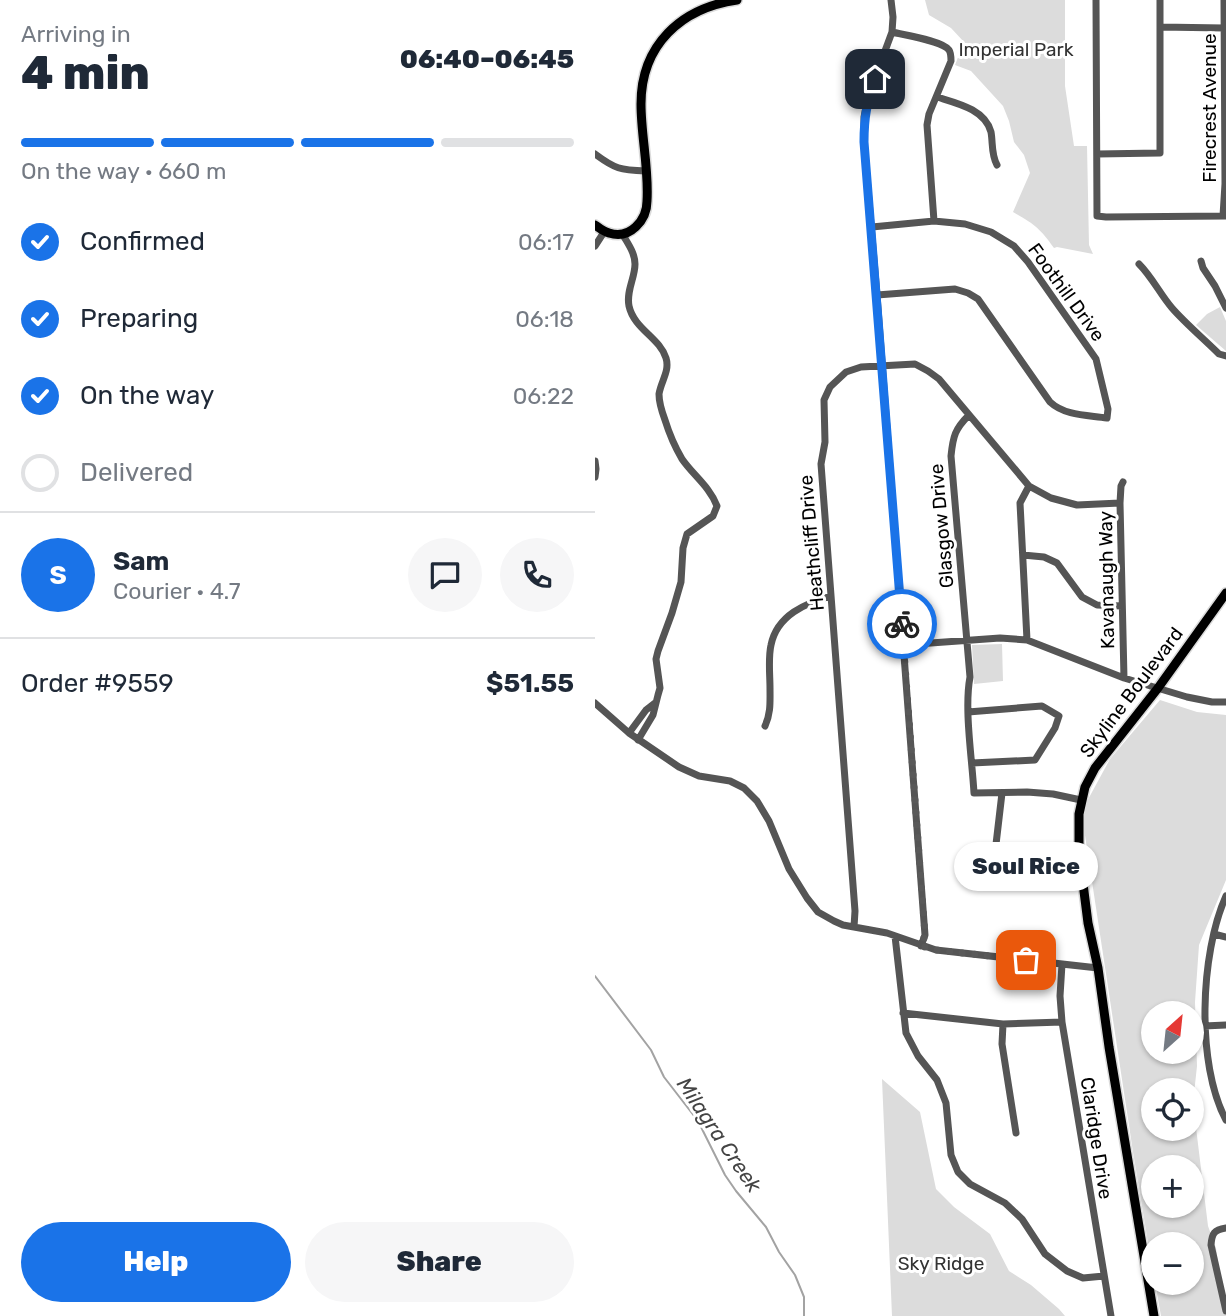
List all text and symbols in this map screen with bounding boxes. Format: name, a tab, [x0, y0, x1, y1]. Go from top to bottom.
text: Arriving in	[21, 20, 131, 48]
street label: Firecrest Avenue	[1198, 33, 1221, 183]
park label: Imperial Park	[958, 38, 1074, 61]
text: 06:40–06:45	[400, 44, 574, 75]
text: 4 min	[21, 46, 150, 101]
pin	[845, 49, 905, 109]
icon: home	[856, 60, 894, 98]
text: On the way · 660 m	[21, 157, 227, 185]
icon: check	[21, 223, 59, 261]
text: Confirmed	[80, 226, 205, 257]
text: 06:17	[518, 228, 574, 256]
street label: Foothill Drive	[1023, 239, 1110, 346]
icon: check	[21, 300, 59, 338]
text: Preparing	[80, 303, 198, 334]
text: 06:18	[515, 305, 574, 333]
icon: check	[21, 377, 59, 415]
text: On the way	[80, 380, 214, 411]
text: 06:22	[513, 382, 574, 410]
text: Delivered	[80, 457, 193, 488]
street label: Glasgow Drive	[925, 463, 958, 589]
street label: Heathcliff Drive	[794, 474, 829, 612]
street label: Kavanaugh Way	[1094, 511, 1119, 649]
button: chat	[408, 538, 482, 612]
button: phone	[500, 538, 574, 612]
text: Sam	[113, 546, 169, 577]
text: S	[49, 560, 67, 591]
text: Courier · 4.7	[113, 577, 240, 605]
courier	[867, 589, 937, 659]
icon: bike	[883, 605, 921, 643]
street label: Skyline Boulevard	[1075, 623, 1188, 762]
text: Order #9559	[21, 668, 174, 699]
text: $51.55	[486, 668, 574, 699]
callout: Soul Rice	[954, 841, 1098, 890]
text: Soul Rice	[972, 852, 1080, 880]
pin	[996, 930, 1056, 990]
icon: bag	[1007, 941, 1045, 979]
north arrow	[1141, 1001, 1204, 1064]
map controls	[1141, 1001, 1204, 1295]
water label: Milagra Creek	[672, 1072, 768, 1198]
street label: Claridge Drive	[1076, 1075, 1118, 1201]
button: locate	[1141, 1078, 1204, 1141]
button: +	[1141, 1155, 1204, 1218]
button: Help	[21, 1222, 291, 1302]
button: Share	[305, 1222, 574, 1302]
button: −	[1141, 1232, 1204, 1295]
park label: Sky Ridge	[898, 1252, 984, 1275]

